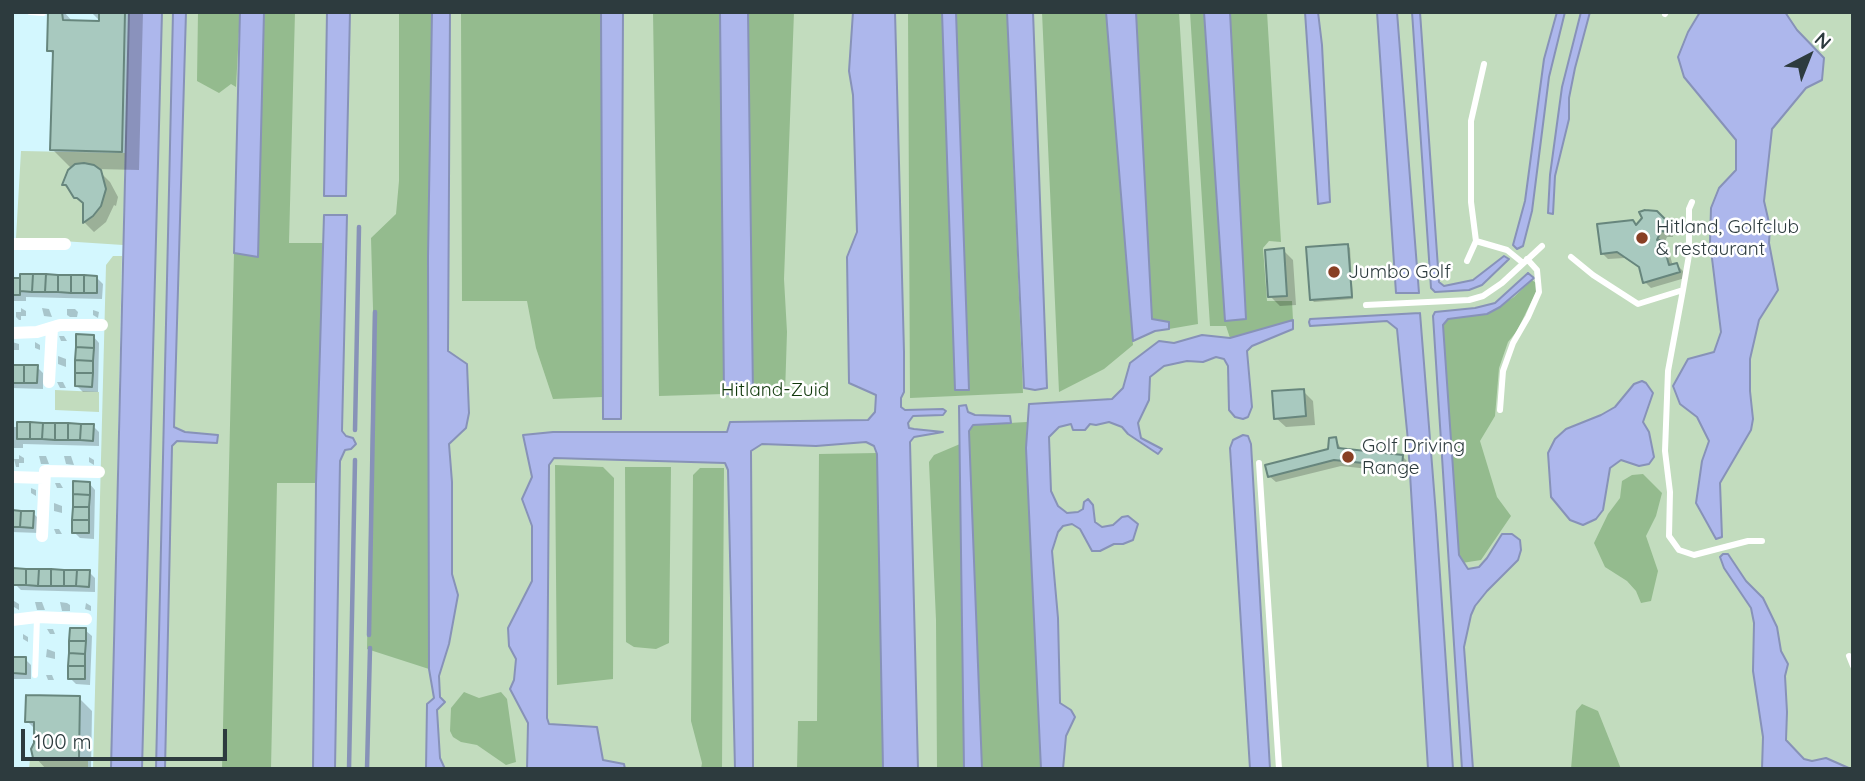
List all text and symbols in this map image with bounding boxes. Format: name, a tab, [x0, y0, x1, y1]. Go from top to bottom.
north arrow	[1774, 21, 1844, 91]
text: N	[1810, 27, 1836, 54]
place label: Hitland, Golfclub & restaurant	[1656, 216, 1799, 260]
marker: Hitland, Golfclub & restaurant	[1634, 230, 1650, 246]
place label: Jumbo Golf	[1348, 261, 1451, 283]
marker: Jumbo Golf	[1326, 264, 1342, 280]
park label: Hitland-Zuid	[721, 379, 829, 401]
place label: Golf Driving Range	[1362, 435, 1465, 479]
marker: Golf Driving Range	[1340, 449, 1356, 465]
scale bar	[24, 714, 231, 758]
text: 100 m	[34, 728, 92, 754]

